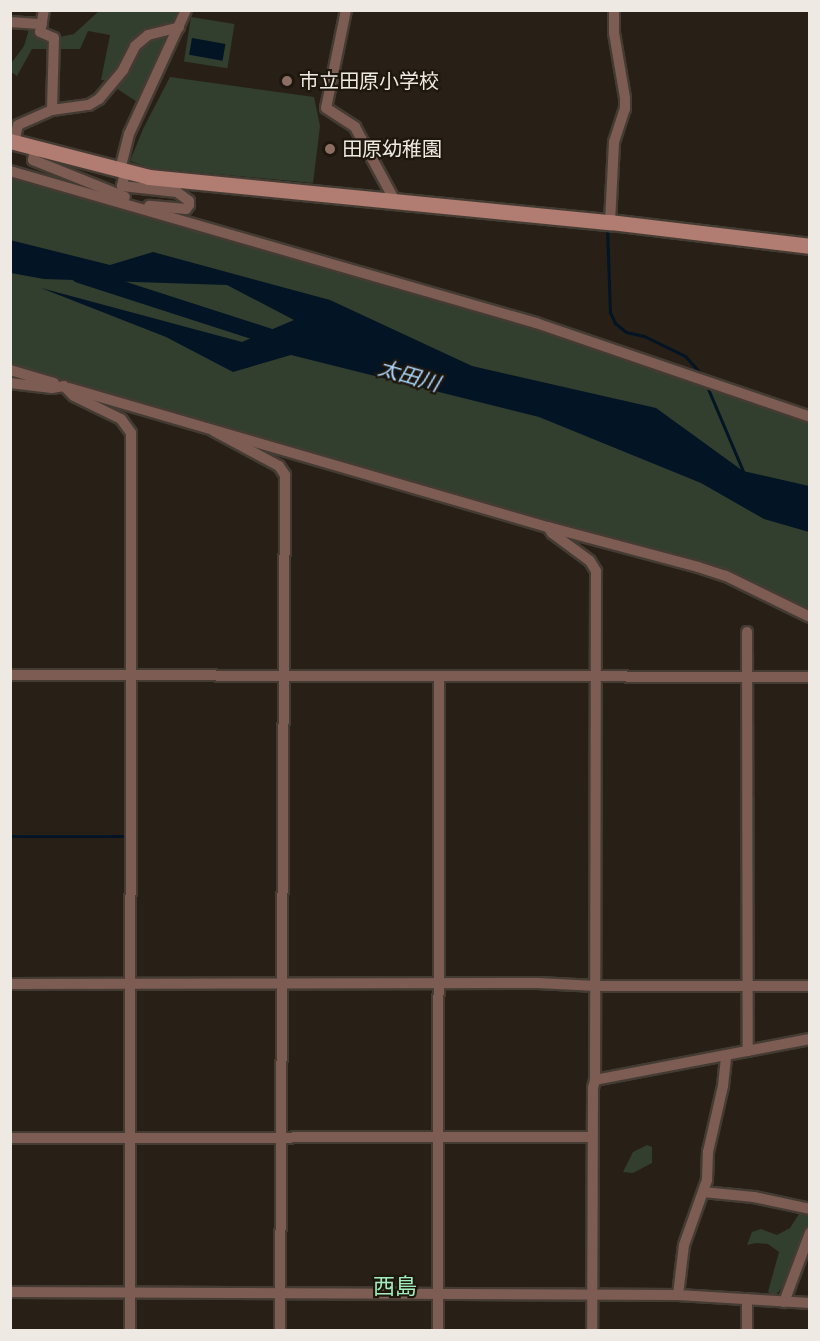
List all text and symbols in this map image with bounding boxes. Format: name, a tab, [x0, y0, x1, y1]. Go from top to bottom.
place label: 市立田原小学校	[299, 69, 439, 93]
marker: 市立田原小学校	[280, 74, 294, 88]
place label: 田原幼稚園	[342, 137, 442, 161]
marker: 田原幼稚園	[323, 142, 337, 156]
water label: 太田川	[375, 355, 443, 397]
district label: 西島	[373, 1275, 417, 1301]

